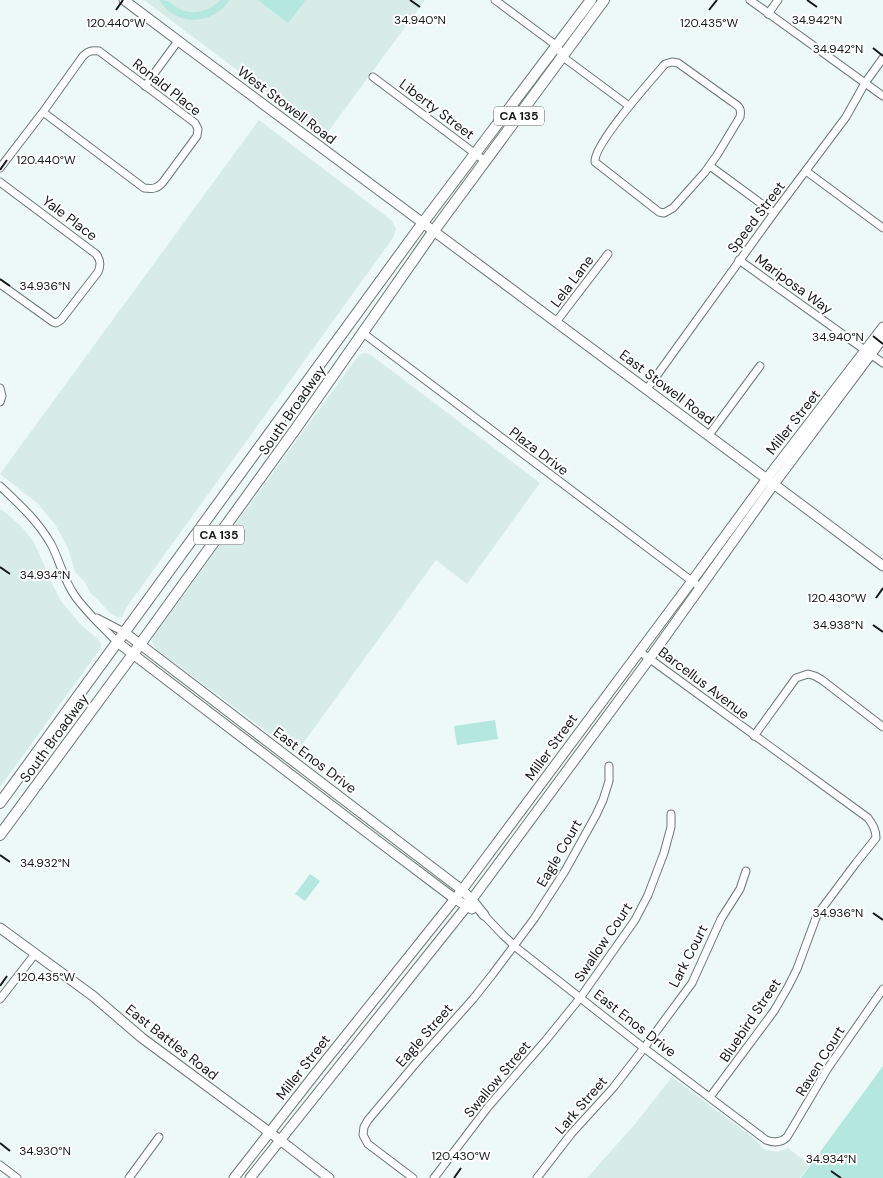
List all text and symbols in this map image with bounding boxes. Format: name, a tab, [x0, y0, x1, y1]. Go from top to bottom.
text: 34.940°N	[394, 12, 446, 28]
text: 34.942°N	[792, 12, 842, 28]
text: 120.440°W	[86, 15, 146, 31]
text: 120.435°W	[680, 15, 738, 31]
text: 34.942°N	[813, 41, 863, 57]
street label: Ronald Place	[129, 55, 205, 119]
street label: West Stowell Road	[234, 62, 340, 148]
street label: Liberty Street	[396, 75, 478, 143]
road number: CA 135	[494, 106, 544, 125]
text: 120.440°W	[16, 152, 76, 168]
street label: Speed Street	[723, 178, 789, 256]
street label: Yale Place	[39, 191, 101, 245]
street label: Mariposa Way	[752, 250, 836, 318]
street label: Lela Lane	[547, 251, 597, 311]
text: 34.936°N	[20, 278, 70, 294]
text: 34.940°N	[812, 329, 864, 345]
street label: East Stowell Road	[616, 346, 718, 428]
street label: South Broadway	[254, 362, 330, 458]
street label: Miller Street	[762, 386, 824, 458]
street label: Plaza Drive	[506, 423, 572, 479]
road number: CA 135	[194, 526, 244, 544]
text: 34.934°N	[20, 567, 70, 583]
text: 120.430°W	[808, 590, 867, 606]
text: 34.938°N	[813, 617, 863, 633]
street label: Barcellus Avenue	[655, 643, 753, 723]
street label: South Broadway	[16, 690, 92, 786]
street label: Miller Street	[521, 710, 581, 784]
street label: East Enos Drive	[270, 723, 360, 797]
street label: Eagle Court	[532, 816, 586, 890]
text: 34.932°N	[20, 855, 70, 871]
street label: Swallow Court	[570, 899, 636, 985]
text: 34.936°N	[813, 905, 863, 921]
street label: Lark Court	[665, 922, 711, 990]
text: 120.435°W	[17, 969, 75, 985]
street label: Bluebird Street	[715, 975, 785, 1065]
street label: East Enos Drive	[590, 985, 680, 1061]
street label: East Battles Road	[122, 1000, 222, 1084]
street label: Eagle Street	[392, 1000, 456, 1070]
street label: Raven Court	[791, 1023, 849, 1099]
street label: Miller Street	[272, 1031, 334, 1103]
street label: Swallow Street	[460, 1037, 534, 1121]
street label: Lark Street	[551, 1072, 611, 1138]
text: 34.930°N	[19, 1143, 71, 1159]
text: 120.430°W	[432, 1148, 491, 1164]
text: 34.934°N	[806, 1151, 856, 1167]

